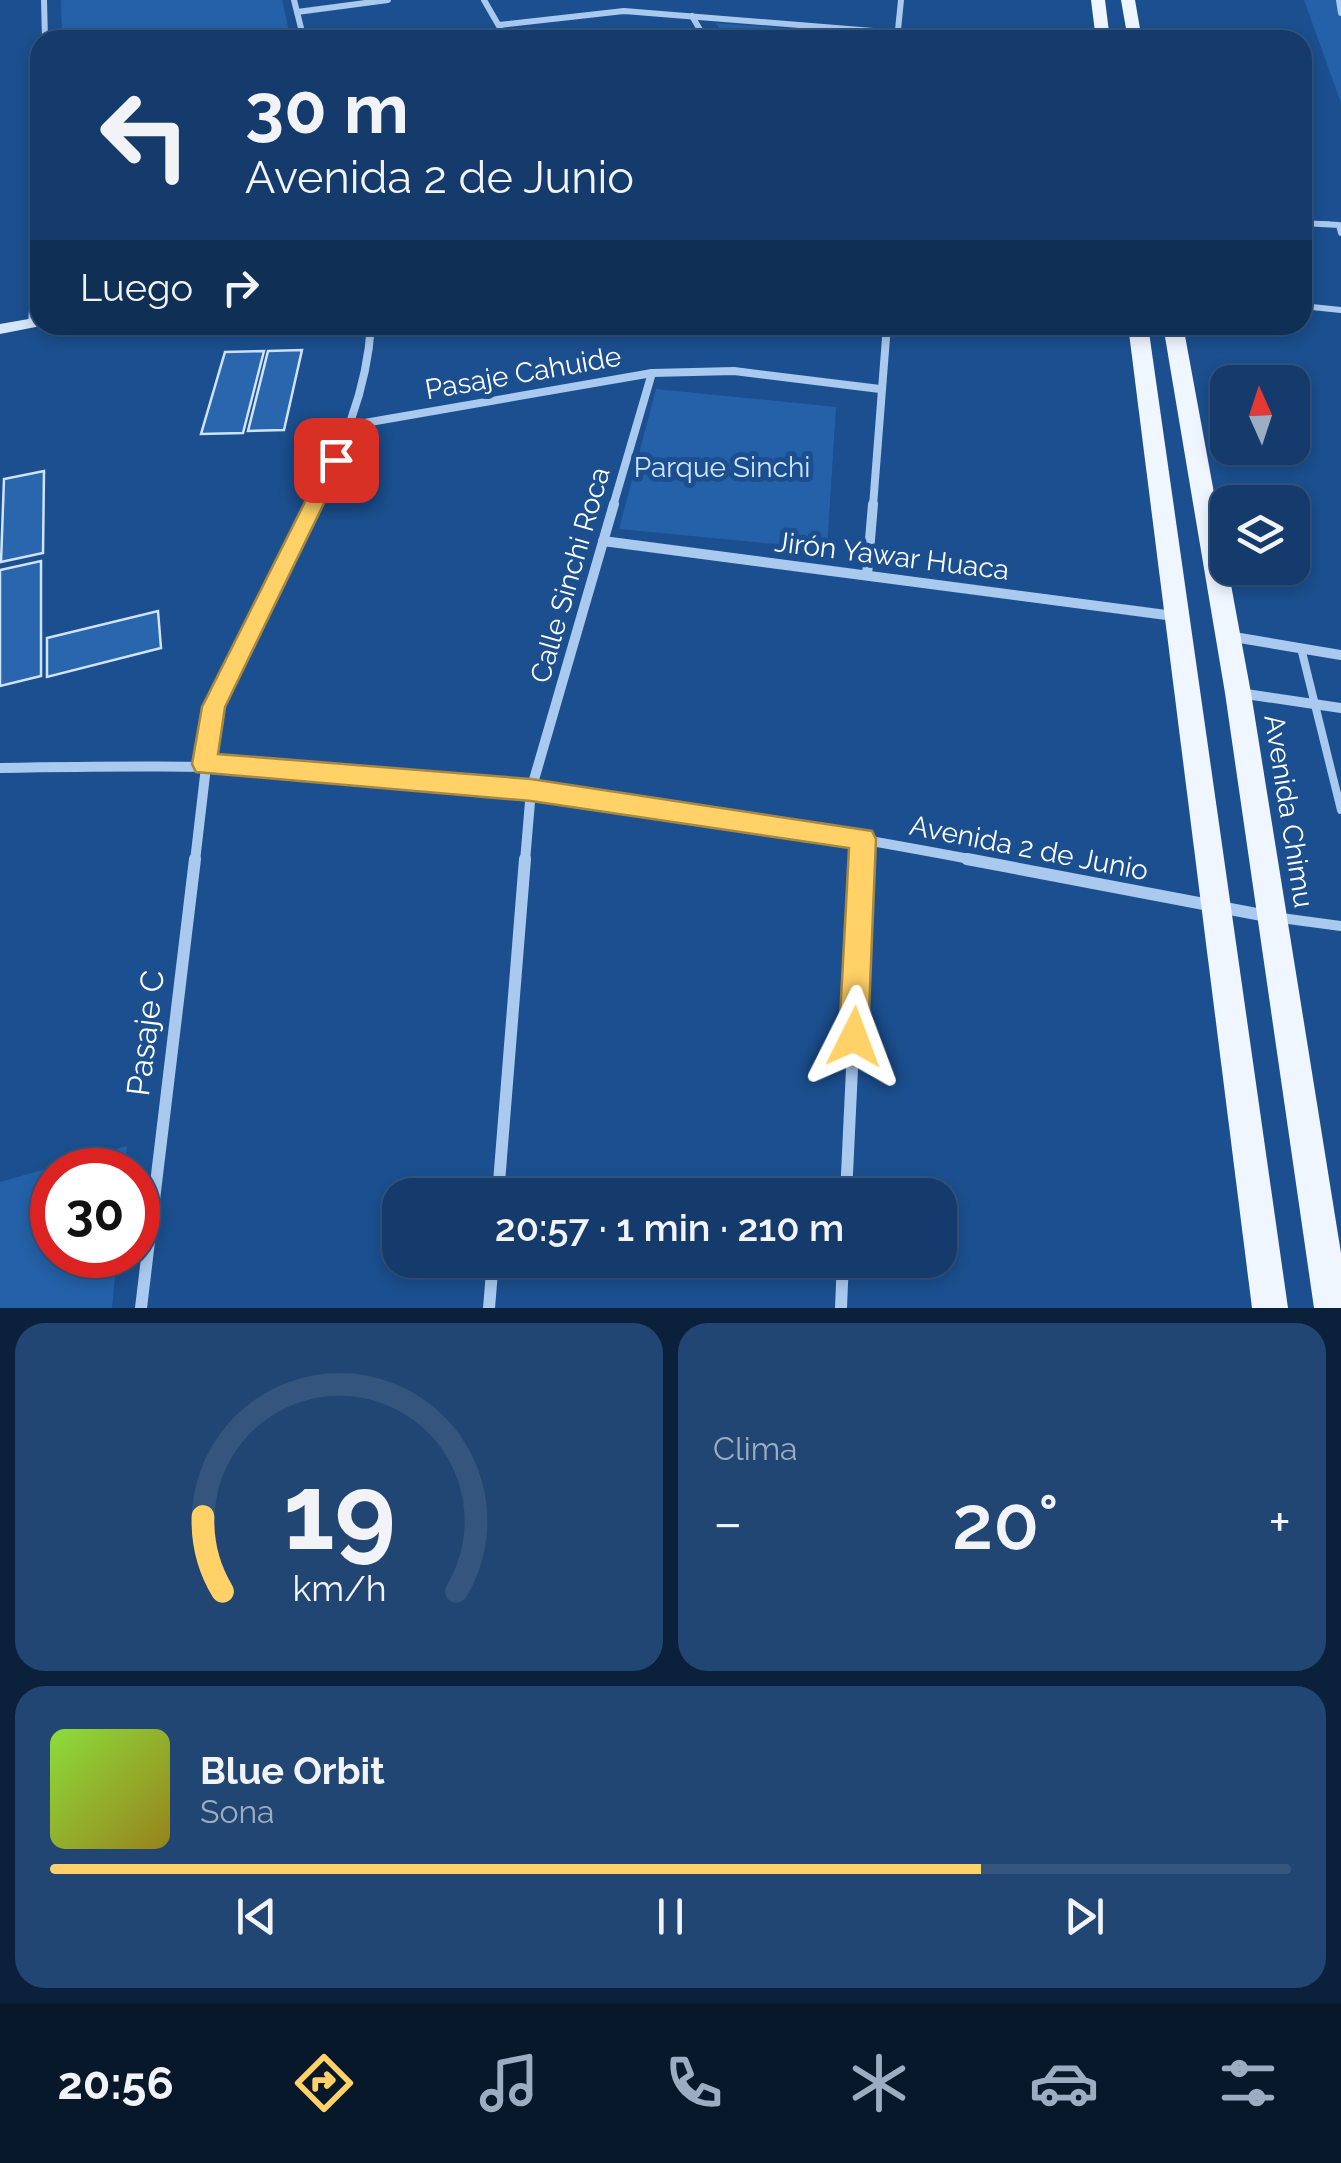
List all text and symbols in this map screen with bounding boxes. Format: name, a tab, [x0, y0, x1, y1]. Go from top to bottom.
text: 30 m	[245, 67, 409, 149]
icon: left	[80, 70, 210, 200]
text: Avenida 2 de Junio	[245, 151, 634, 204]
icon: right	[213, 260, 268, 315]
text: Luego	[80, 265, 193, 310]
street label: Pasaje Cahuide	[422, 340, 624, 406]
north arrow	[1210, 365, 1310, 465]
map controls	[1210, 365, 1310, 585]
pin	[294, 418, 379, 503]
icon: arrive	[309, 433, 364, 488]
park label: Parque Sinchi	[634, 451, 810, 484]
street label: Calle Sinchi Roca	[523, 463, 617, 687]
button: layers	[1210, 485, 1310, 585]
street label: Jirón Yawar Huaca	[773, 525, 1011, 587]
street label: Avenida Chimu	[1257, 712, 1321, 910]
street label: Avenida 2 de Junio	[907, 809, 1151, 887]
street label: Pasaje C	[119, 968, 171, 1098]
position arrow	[802, 985, 906, 1089]
speed limit sign: 30	[30, 1148, 160, 1278]
text: 20:57 · 1 min · 210 m	[495, 1205, 844, 1250]
text: Clima	[713, 1430, 797, 1467]
text: 19	[283, 1451, 395, 1573]
text: 20°	[952, 1478, 1059, 1567]
text: −	[713, 1490, 743, 1555]
text: +	[1268, 1490, 1291, 1555]
text: km/h	[292, 1567, 386, 1609]
text: Blue Orbit	[200, 1748, 385, 1793]
text: Sona	[200, 1793, 275, 1830]
icon: previous	[229, 1889, 284, 1944]
icon: pause	[643, 1889, 698, 1944]
icon: next	[1057, 1889, 1112, 1944]
icon: directions	[289, 2048, 359, 2118]
icon: music	[474, 2048, 544, 2118]
icon: phone	[659, 2048, 729, 2118]
icon: climate	[844, 2048, 914, 2118]
icon: car	[1029, 2048, 1099, 2118]
icon: filters	[1213, 2048, 1283, 2118]
text: 20:56	[57, 2057, 174, 2110]

